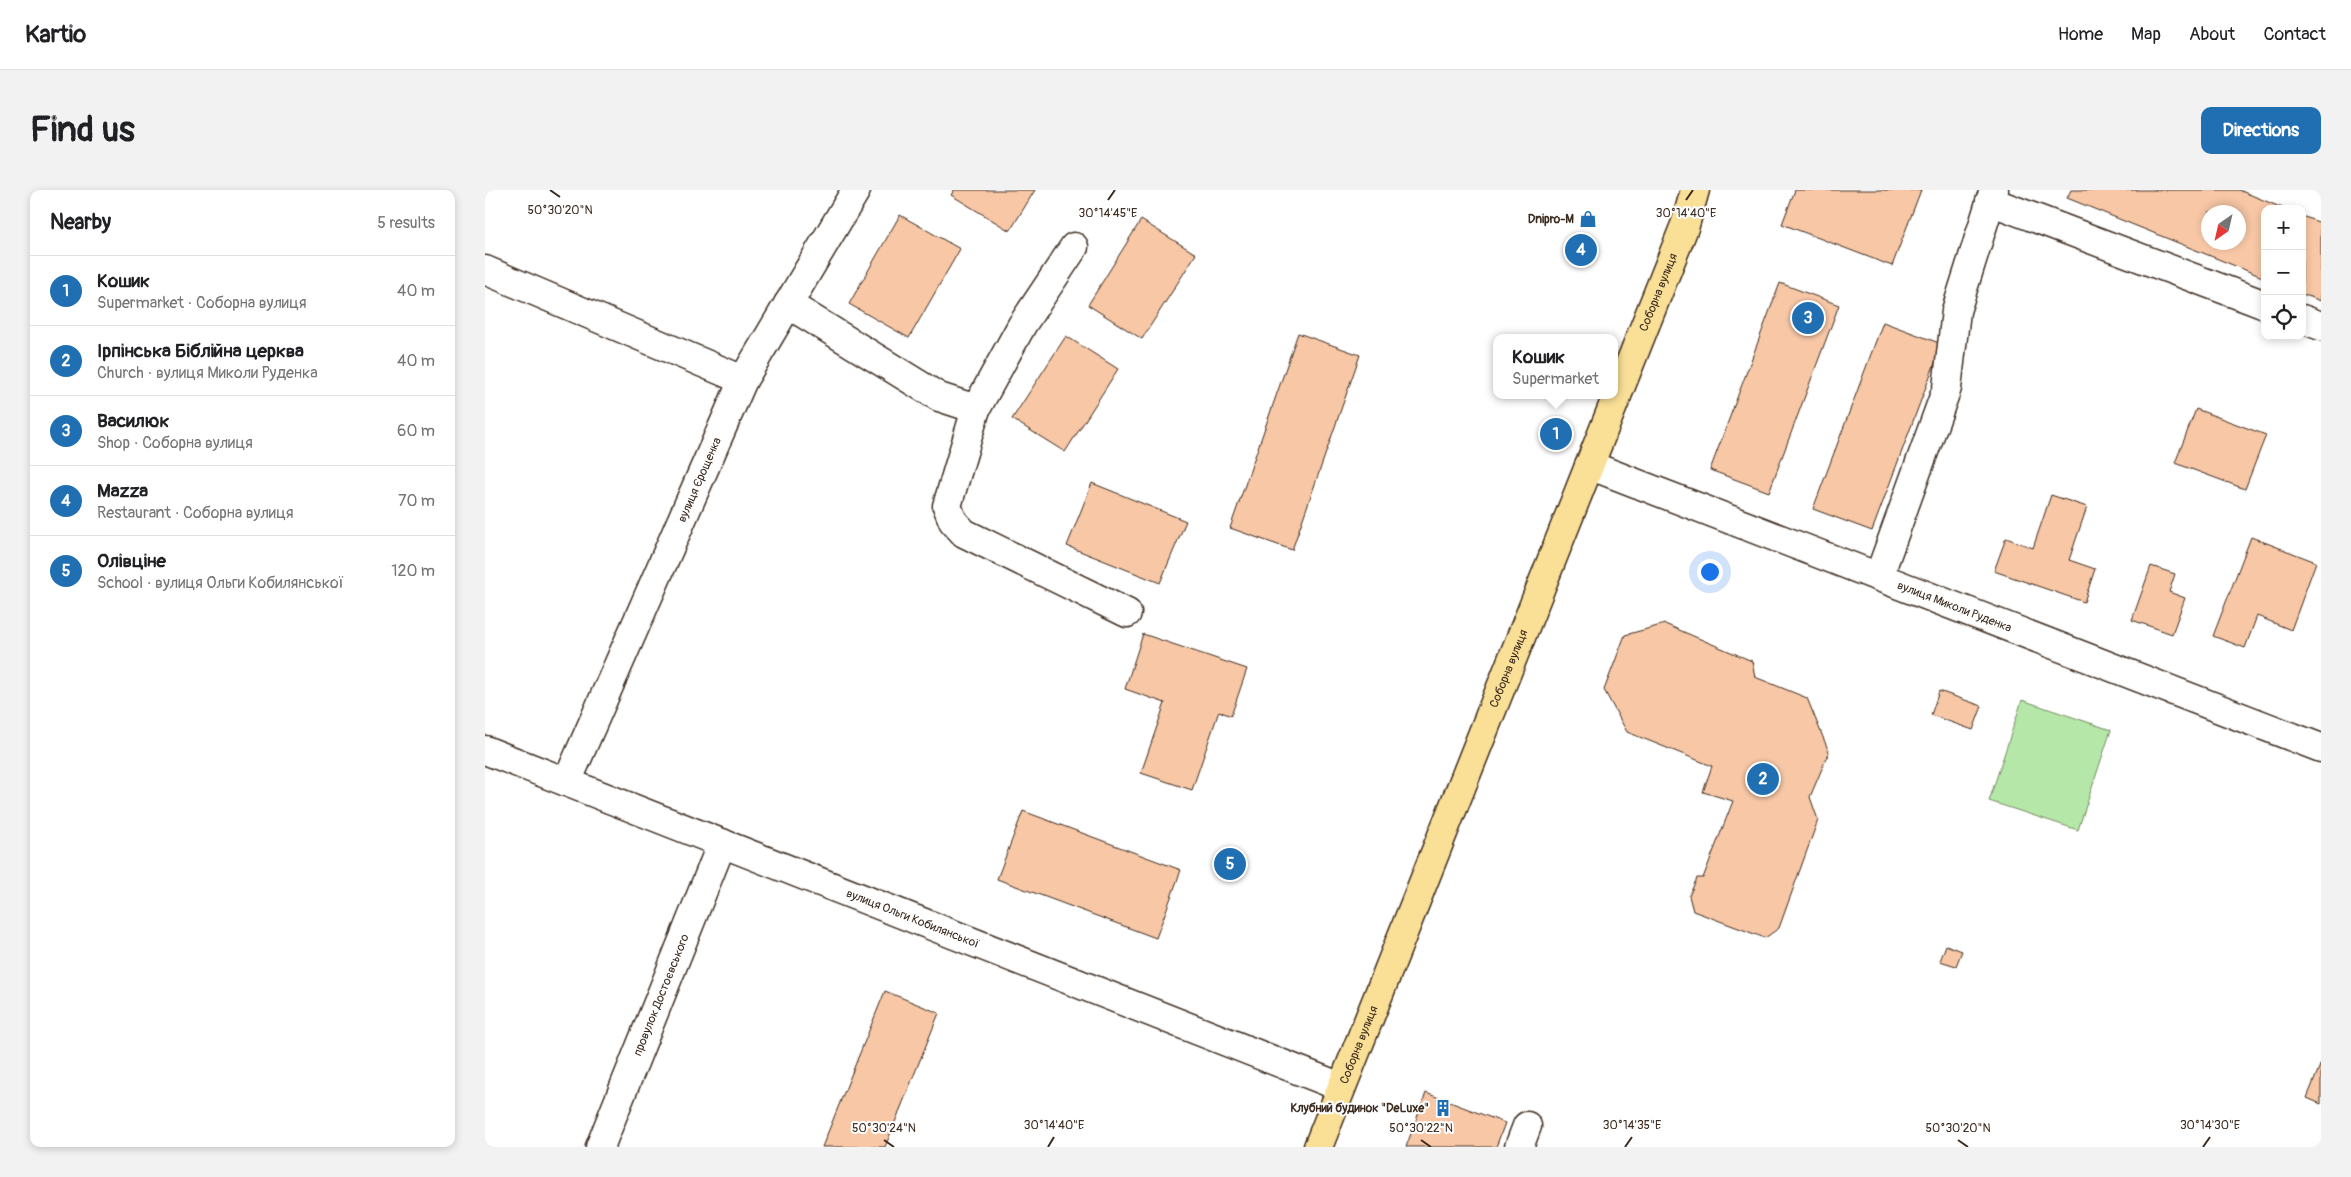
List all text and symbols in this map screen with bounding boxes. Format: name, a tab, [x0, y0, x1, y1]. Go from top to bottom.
text: Kartio	[25, 20, 86, 49]
text: Home	[2058, 23, 2103, 46]
text: Map	[2131, 23, 2161, 46]
text: About	[2189, 23, 2235, 46]
text: Contact	[2263, 23, 2326, 46]
button: Directions	[2201, 107, 2321, 154]
text: Find us	[30, 108, 135, 152]
text: 50°30'20"N	[527, 203, 593, 218]
north arrow	[2201, 205, 2246, 250]
map controls	[2261, 205, 2306, 340]
button: +	[2261, 205, 2306, 250]
text: 30°14'45"E	[1079, 206, 1137, 221]
text: 30°14'40"E	[1656, 206, 1716, 221]
text: Nearby	[50, 209, 111, 236]
shop icon: Dnipro-M	[1578, 209, 1598, 229]
place label: Dnipro-M	[1528, 212, 1574, 227]
text: 5 results	[377, 213, 435, 233]
pin: 4	[1565, 231, 1597, 269]
button: −	[2261, 250, 2306, 295]
street label: Соборна вулиця	[1636, 251, 1681, 334]
text: Кошик	[97, 269, 150, 293]
text: 1	[63, 281, 69, 301]
text: 40 m	[397, 281, 435, 301]
text: Supermarket · Соборна вулиця	[97, 293, 307, 313]
button: locate	[2261, 295, 2306, 340]
pin: 3	[1792, 299, 1824, 337]
popup	[1493, 334, 1618, 399]
text: Ірпінська Біблійна церква	[97, 339, 304, 363]
text: Кошик	[1512, 345, 1565, 369]
text: 2	[62, 351, 70, 371]
text: 40 m	[397, 351, 435, 371]
text: Church · вулиця Миколи Руденка	[97, 363, 318, 383]
text: Supermarket	[1512, 369, 1599, 389]
text: Василюк	[97, 409, 169, 433]
pin: 1	[1540, 415, 1572, 453]
text: 3	[62, 421, 70, 441]
text: 60 m	[397, 421, 435, 441]
text: Shop · Соборна вулиця	[97, 433, 253, 453]
street label: вулиця Єрощенка	[675, 435, 725, 525]
text: Mazza	[97, 479, 148, 503]
text: 4	[61, 491, 71, 511]
text: 70 m	[398, 491, 435, 511]
text: Restaurant · Соборна вулиця	[97, 503, 294, 523]
text: Олівціне	[97, 549, 166, 573]
your location	[1697, 559, 1723, 585]
text: 5	[62, 561, 70, 581]
text: 120 m	[391, 561, 435, 581]
text: School · вулиця Ольги Кобилянської	[97, 573, 344, 593]
street label: вулиця Миколи Руденка	[1895, 578, 2014, 636]
street label: Соборна вулиця	[1487, 627, 1531, 710]
pin: 2	[1747, 760, 1779, 798]
pin: 5	[1214, 845, 1246, 883]
street label: вулиця Ольги Кобилянської	[844, 886, 982, 952]
street label: провулок Достоєвського	[630, 931, 693, 1058]
street label: Соборна вулиця	[1337, 1003, 1382, 1086]
building icon: Клубний будинок "DeLuxe"	[1433, 1098, 1453, 1118]
place label: Клубний будинок "DeLuxe"	[1290, 1101, 1429, 1116]
text: 30°14'40"E	[1024, 1118, 1084, 1133]
text: 30°14'35"E	[1603, 1118, 1661, 1133]
text: 30°14'30"E	[2180, 1118, 2240, 1133]
text: 50°30'24"N	[852, 1121, 916, 1136]
text: 50°30'22"N	[1389, 1121, 1453, 1136]
text: 50°30'20"N	[1925, 1121, 1991, 1136]

